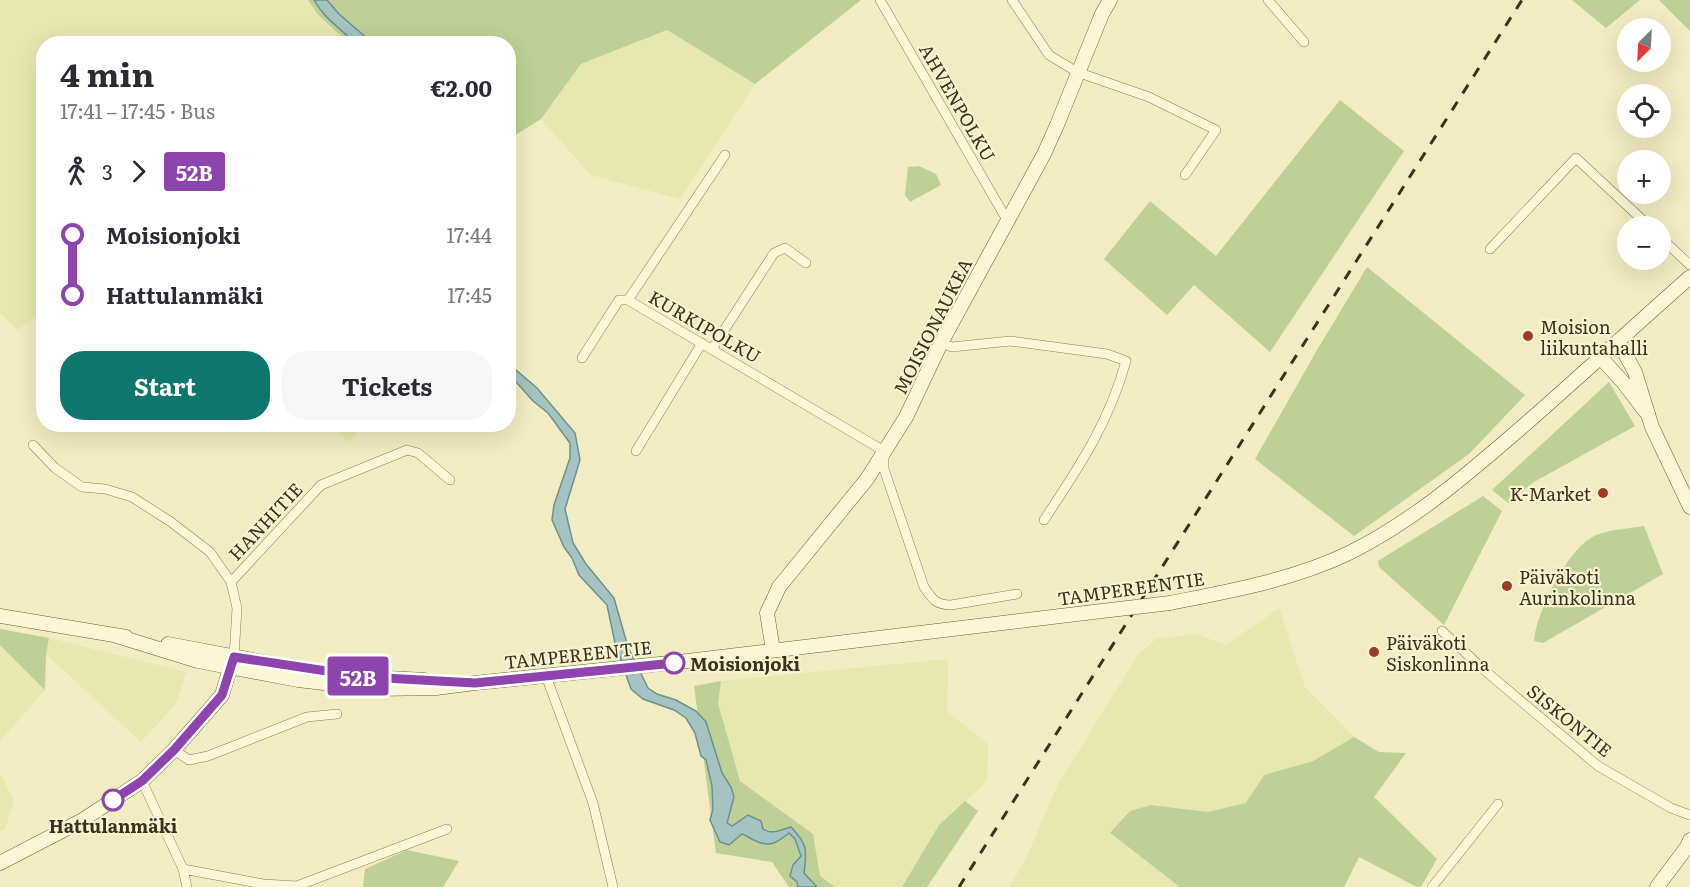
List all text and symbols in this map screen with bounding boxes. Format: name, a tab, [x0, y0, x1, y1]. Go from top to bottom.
north arrow	[1617, 18, 1671, 72]
map controls	[1617, 18, 1671, 270]
street label: AHVENPOLKU	[913, 38, 1003, 166]
text: 4 min	[60, 48, 154, 97]
text: €2.00	[431, 71, 492, 104]
button: locate	[1617, 84, 1671, 138]
text: 17:41 – 17:45 · Bus	[60, 95, 215, 125]
button: +	[1617, 150, 1671, 204]
icon: walk	[60, 155, 93, 188]
icon: forward	[122, 155, 155, 188]
text: 3	[102, 156, 113, 186]
text: 52B	[176, 156, 213, 187]
button: −	[1617, 216, 1671, 270]
text: Moisionjoki	[106, 218, 241, 251]
text: 17:44	[446, 219, 492, 249]
street label: MOISIONAUKEA	[886, 253, 978, 399]
text: Hattulanmäki	[106, 278, 263, 311]
text: 17:45	[447, 279, 492, 309]
street label: KURKIPOLKU	[644, 283, 766, 369]
place label: Moision liikuntahalli	[1540, 313, 1648, 361]
marker: Moision liikuntahalli	[1521, 329, 1535, 343]
button: Start	[60, 351, 270, 420]
button: Tickets	[282, 351, 492, 420]
street label: HANHITIE	[222, 476, 308, 566]
place label: K-Market	[1510, 480, 1592, 507]
marker: K-Market	[1596, 486, 1610, 500]
place label: Päiväkoti Aurinkolinna	[1519, 563, 1636, 611]
street label: TAMPEREENTIE	[1056, 564, 1206, 612]
marker: Päiväkoti Aurinkolinna	[1500, 579, 1514, 593]
place label: Päiväkoti Siskonlinna	[1386, 629, 1490, 677]
street label: TAMPEREENTIE	[503, 633, 653, 675]
marker: Päiväkoti Siskonlinna	[1367, 645, 1381, 659]
place label: Moisionjoki	[690, 650, 800, 677]
marker: Moisionjoki	[663, 652, 685, 674]
line badge: 52B	[324, 656, 392, 696]
text: 52B	[339, 661, 377, 692]
street label: SISKONTIE	[1522, 677, 1618, 763]
marker: Hattulanmäki	[102, 789, 124, 811]
place label: Hattulanmäki	[49, 812, 178, 839]

